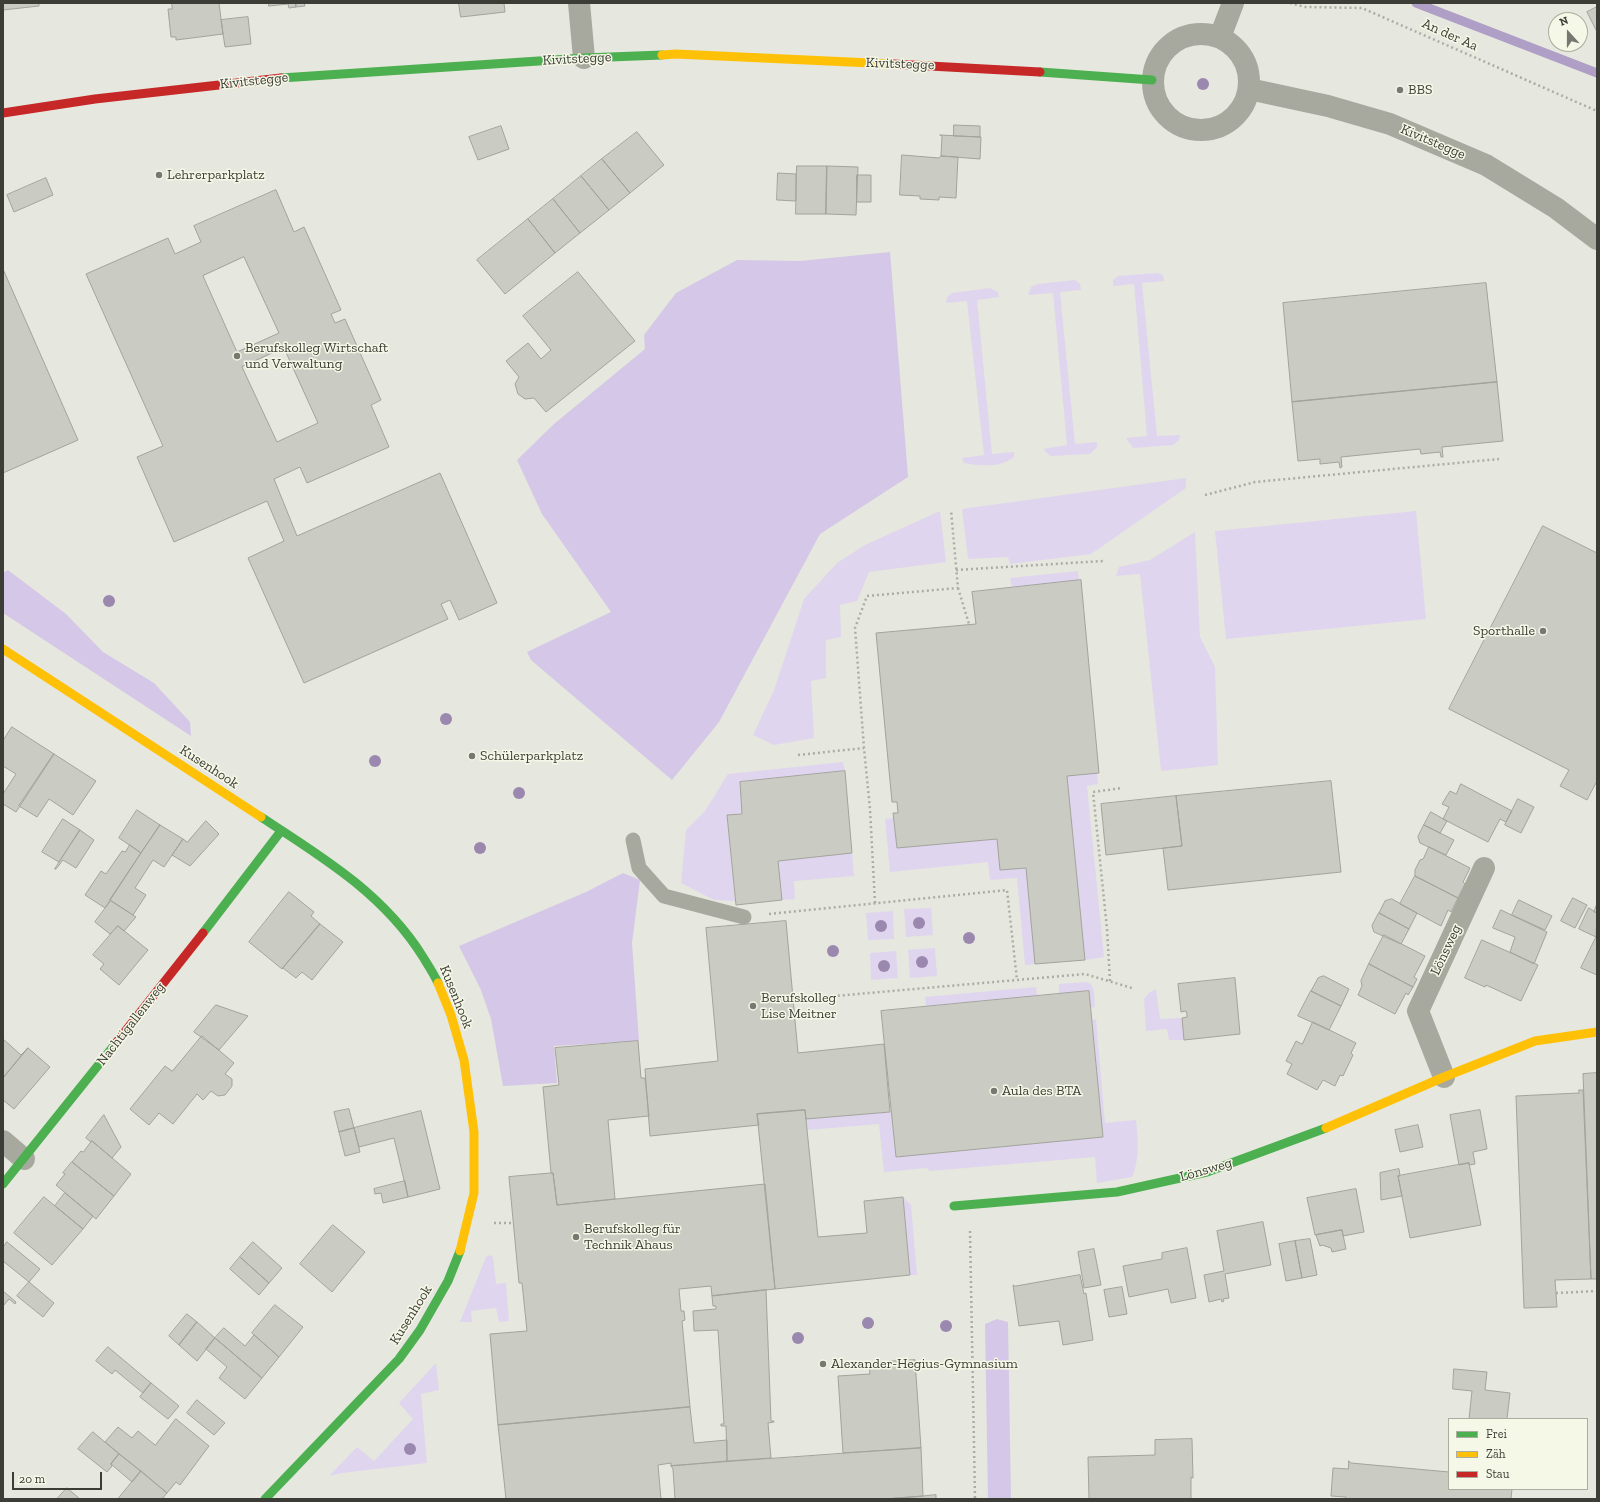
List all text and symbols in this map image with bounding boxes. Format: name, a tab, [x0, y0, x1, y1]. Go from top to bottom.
north arrow	[1548, 12, 1588, 52]
text: N	[1558, 14, 1570, 29]
street label: An der Aa	[1419, 15, 1481, 55]
street label: Kivitstegge	[542, 49, 612, 69]
street label: Kivitstegge	[865, 54, 935, 74]
street label: Kivitstegge	[219, 69, 289, 93]
place label: BBS	[1408, 82, 1432, 98]
marker: BBS	[1395, 85, 1405, 95]
street label: Kivitstegge	[1398, 121, 1468, 163]
place label: Lehrerparkplatz	[167, 167, 265, 183]
marker: Lehrerparkplatz	[154, 170, 164, 180]
place label: Berufskolleg Wirtschaft und Verwaltung	[245, 340, 388, 372]
marker: Berufskolleg Wirtschaft und Verwaltung	[232, 351, 242, 361]
place label: Sporthalle	[1473, 623, 1535, 639]
marker: Sporthalle	[1538, 626, 1548, 636]
street label: Kusenhook	[176, 742, 242, 792]
place label: Schülerparkplatz	[480, 748, 583, 764]
marker: Schülerparkplatz	[467, 751, 477, 761]
street label: Lönsweg	[1427, 922, 1465, 978]
street label: Kusenhook	[436, 963, 476, 1031]
street label: Nachtigallenweg	[93, 979, 169, 1069]
place label: Berufskolleg Lise Meitner	[761, 990, 837, 1022]
marker: Berufskolleg Lise Meitner	[748, 1001, 758, 1011]
place label: Aula des BTA	[1002, 1083, 1081, 1099]
marker: Aula des BTA	[989, 1086, 999, 1096]
street label: Lönsweg	[1178, 1155, 1234, 1185]
place label: Berufskolleg für Technik Ahaus	[584, 1221, 681, 1254]
marker: Berufskolleg für Technik Ahaus	[571, 1232, 581, 1242]
street label: Kusenhook	[386, 1282, 436, 1348]
place label: Alexander-Hegius-Gymnasium	[831, 1356, 1018, 1372]
marker: Alexander-Hegius-Gymnasium	[818, 1359, 828, 1369]
legend	[1448, 1418, 1588, 1490]
text: Frei	[1486, 1427, 1507, 1441]
text: Zäh	[1486, 1447, 1505, 1461]
scale bar	[14, 1464, 104, 1490]
text: Stau	[1486, 1467, 1509, 1481]
text: 20 m	[19, 1472, 45, 1486]

